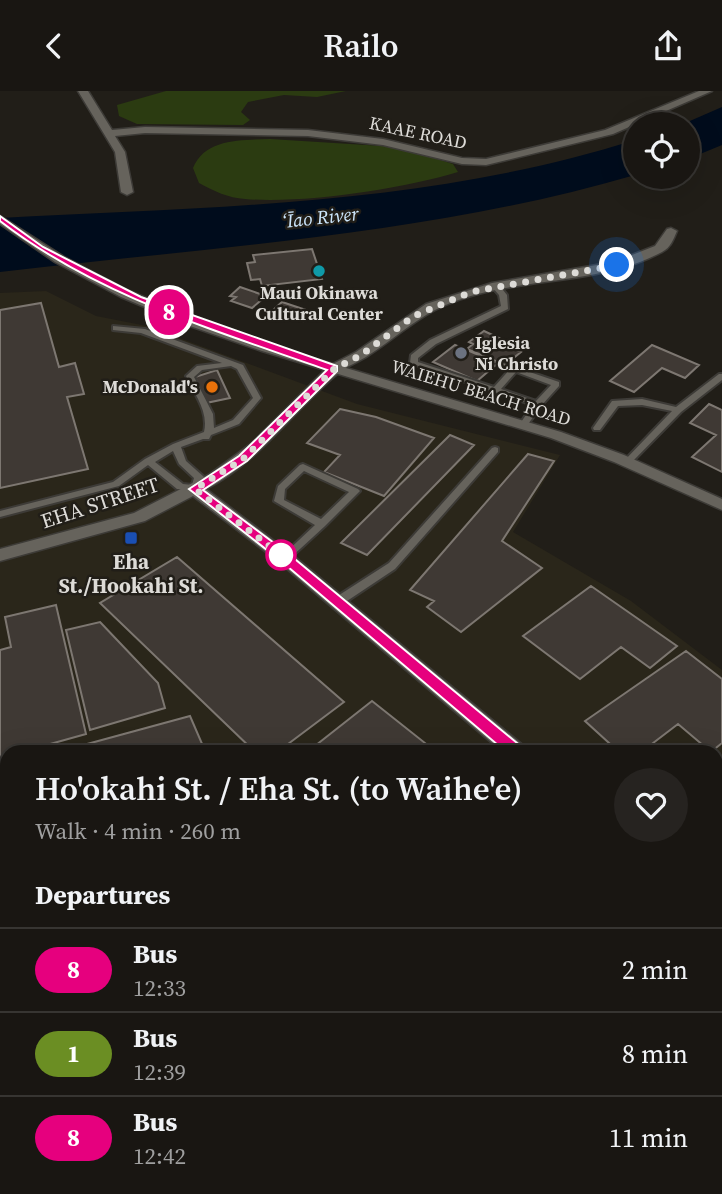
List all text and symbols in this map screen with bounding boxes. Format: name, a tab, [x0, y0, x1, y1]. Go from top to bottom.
text: Railo	[323, 24, 399, 68]
icon: back	[35, 27, 73, 65]
icon: share	[649, 27, 687, 65]
street label: KAAE ROAD	[367, 110, 469, 155]
map controls	[623, 112, 700, 189]
button: locate	[623, 112, 700, 189]
water label: ʻĪao River	[280, 200, 361, 234]
your location	[599, 247, 634, 282]
marker: Maui Okinawa Cultural Center	[311, 263, 327, 279]
place label: Maui Okinawa Cultural Center	[255, 280, 383, 326]
line badge: 8	[146, 289, 192, 335]
text: 8	[162, 295, 176, 328]
place label: Iglesia Ni Christo	[475, 330, 558, 376]
marker: Iglesia Ni Christo	[453, 345, 469, 361]
street label: WAIEHU BEACH ROAD	[388, 353, 574, 432]
place label: McDonald's	[102, 374, 198, 399]
marker: McDonald's	[204, 379, 220, 395]
street label: EHA STREET	[37, 470, 163, 535]
marker: Eha St./Hookahi St.	[123, 530, 139, 546]
unlabelled marker	[266, 540, 296, 570]
place label: Eha St./Hookahi St.	[58, 547, 204, 600]
text: Ho'okahi St. / Eha St. (to Waihe'e)	[35, 766, 523, 811]
button: heart	[614, 768, 688, 842]
text: Walk · 4 min · 260 m	[35, 815, 241, 847]
text: Departures	[35, 877, 170, 913]
text: Bus	[133, 936, 177, 972]
text: 2 min	[622, 952, 688, 988]
text: 8	[67, 953, 80, 986]
text: 12:33	[133, 972, 186, 1004]
text: Bus	[133, 1020, 177, 1056]
text: 8 min	[622, 1036, 688, 1072]
text: 1	[67, 1037, 80, 1070]
text: 12:39	[133, 1056, 186, 1088]
text: Bus	[133, 1104, 177, 1140]
text: 11 min	[609, 1120, 688, 1156]
text: 8	[67, 1121, 80, 1154]
text: 12:42	[133, 1140, 186, 1172]

